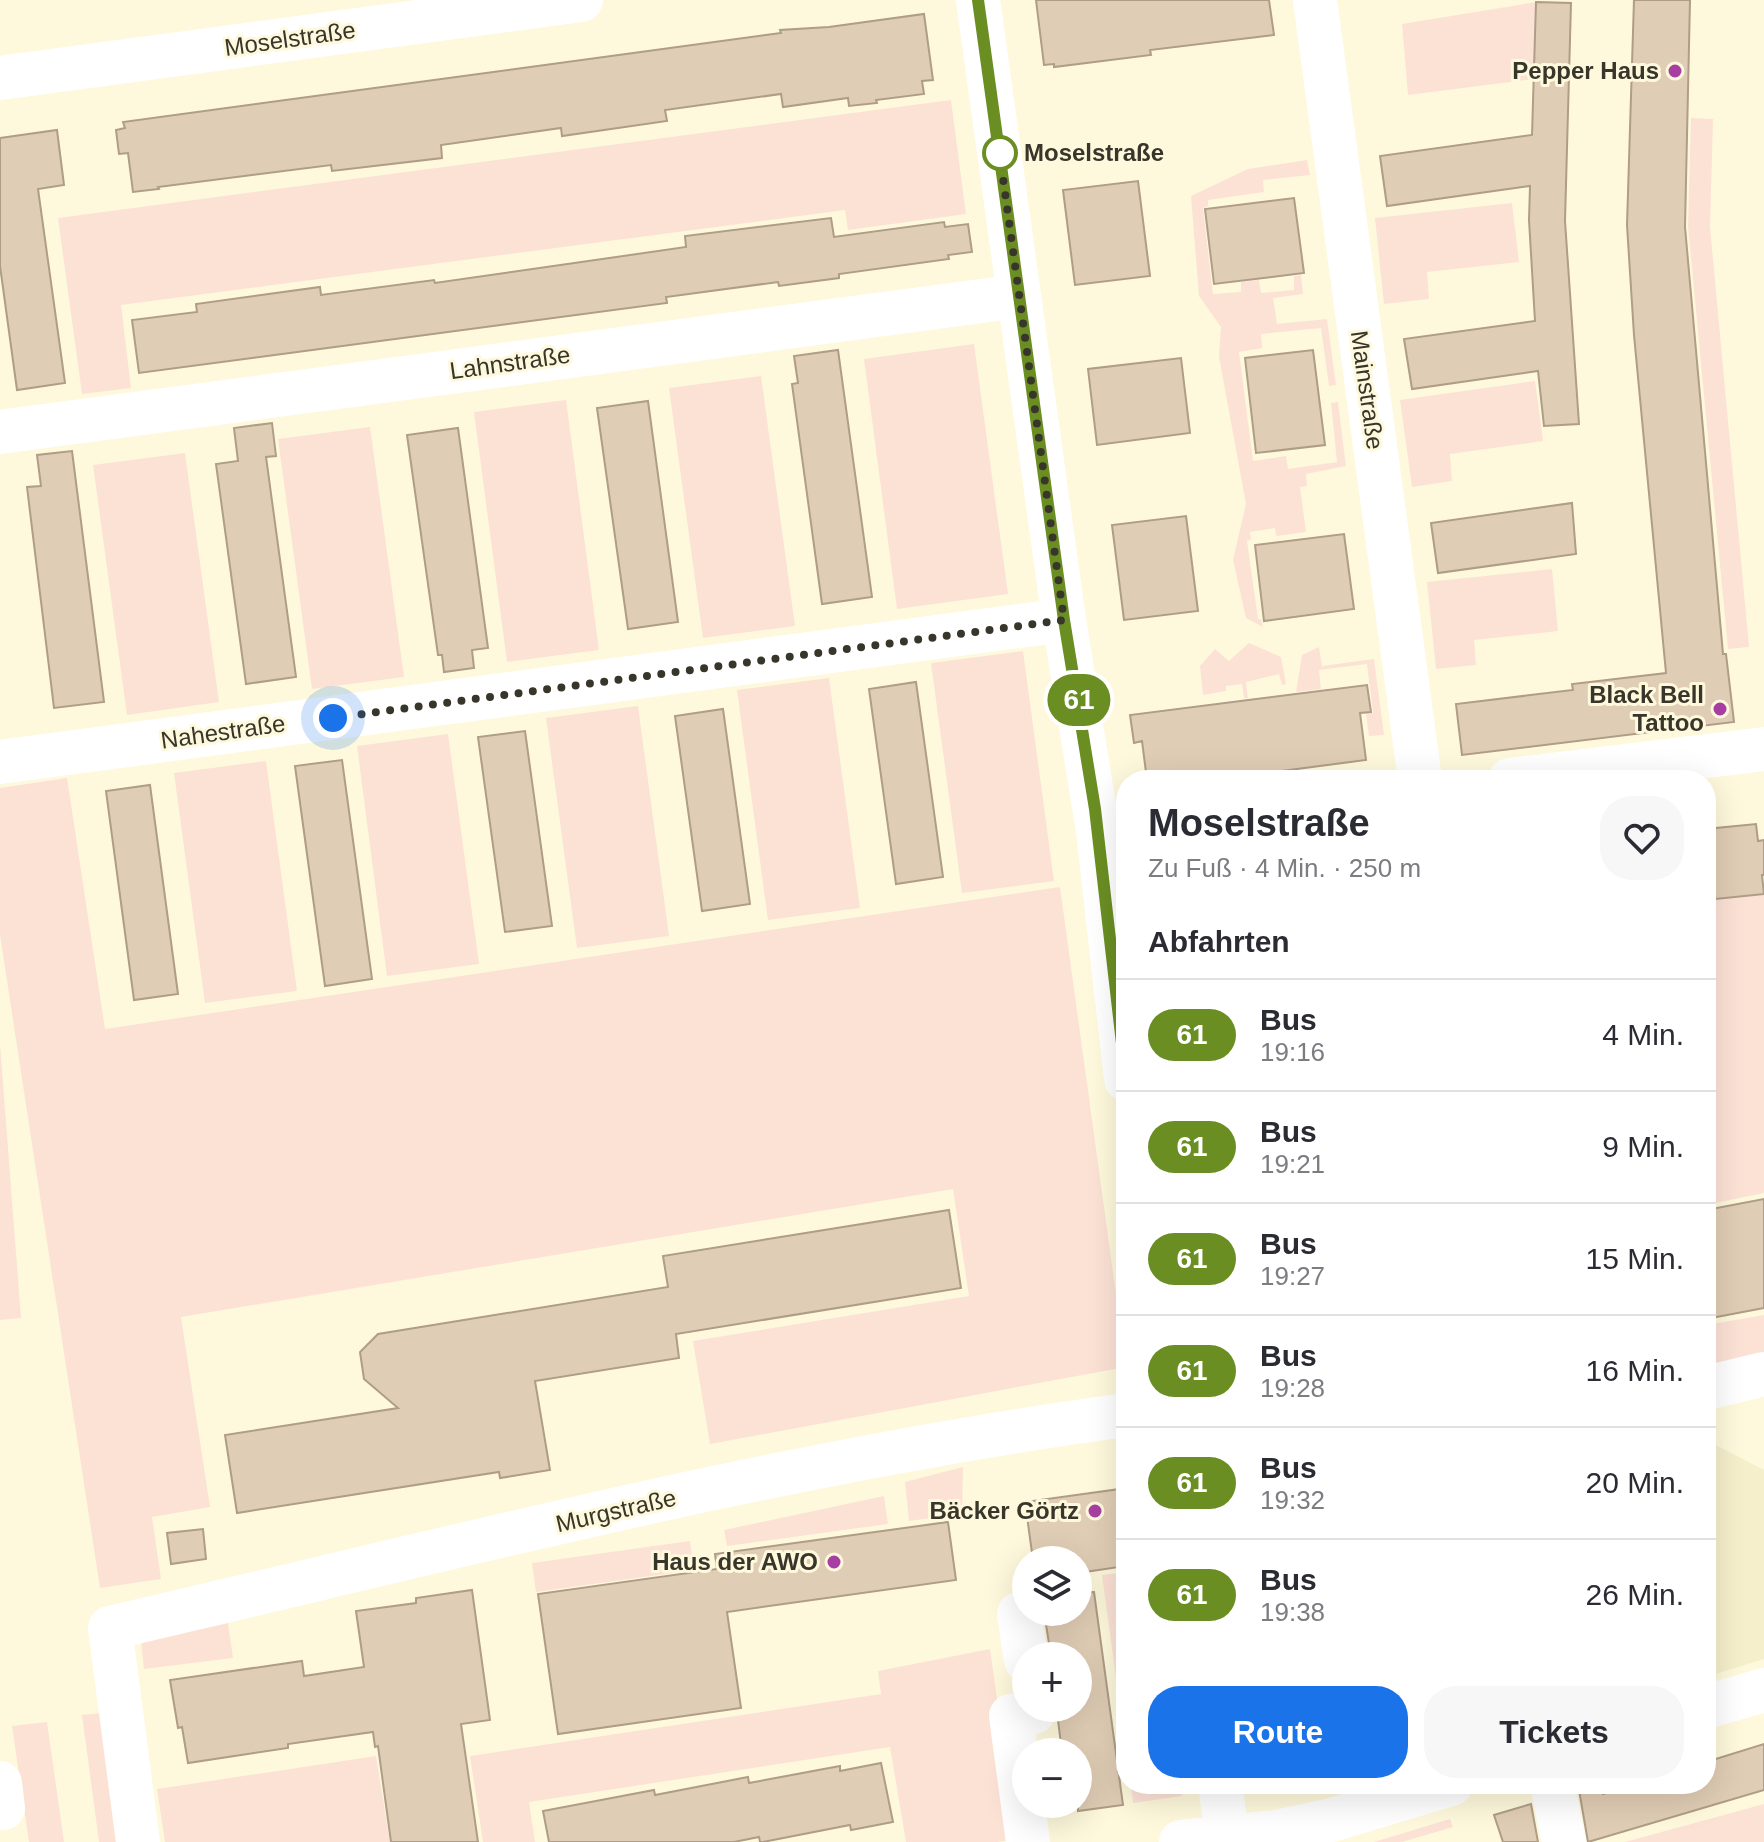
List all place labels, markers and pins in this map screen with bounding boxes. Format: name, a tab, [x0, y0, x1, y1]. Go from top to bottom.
place label: Pepper Haus	[1512, 57, 1659, 84]
marker: Pepper Haus	[1666, 62, 1684, 80]
marker: Moselstraße	[983, 136, 1017, 170]
place label: Moselstraße	[1024, 139, 1164, 166]
place label: Black Bell Tattoo	[1589, 681, 1704, 736]
marker: Black Bell Tattoo	[1711, 700, 1729, 718]
place label: Bäcker Görtz	[930, 1497, 1079, 1524]
marker: Bäcker Görtz	[1086, 1502, 1104, 1520]
place label: Haus der AWO	[652, 1548, 818, 1575]
marker: Haus der AWO	[825, 1553, 843, 1571]

